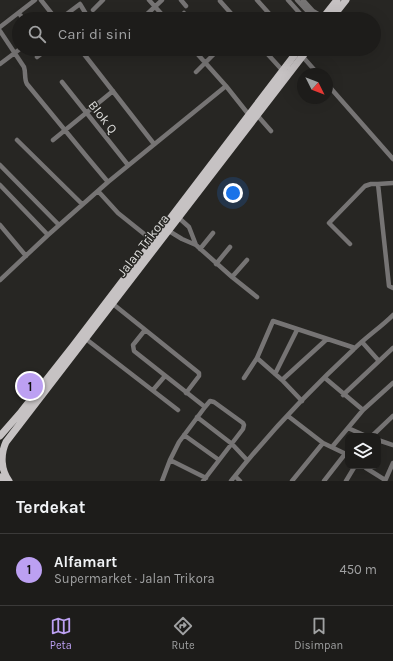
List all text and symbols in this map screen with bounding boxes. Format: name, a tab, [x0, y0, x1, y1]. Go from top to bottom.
search box	[12, 12, 381, 56]
icon: search	[26, 23, 48, 45]
text: Cari di sini	[58, 25, 132, 43]
north arrow	[297, 68, 333, 104]
street label: Blok Q	[85, 98, 121, 136]
your location	[223, 183, 243, 203]
street label: Jalan Trikora	[114, 211, 172, 279]
pin: 1	[17, 371, 43, 401]
map controls	[345, 433, 381, 469]
button: layers	[345, 433, 381, 469]
text: Terdekat	[16, 497, 85, 517]
text: Alfamart	[54, 553, 117, 571]
text: 1	[27, 562, 31, 577]
text: 450 m	[339, 562, 377, 577]
text: Supermarket · Jalan Trikora	[54, 571, 215, 586]
tab: Peta	[50, 615, 72, 652]
tab: Rute	[171, 615, 195, 652]
tab: Disimpan	[294, 615, 343, 652]

